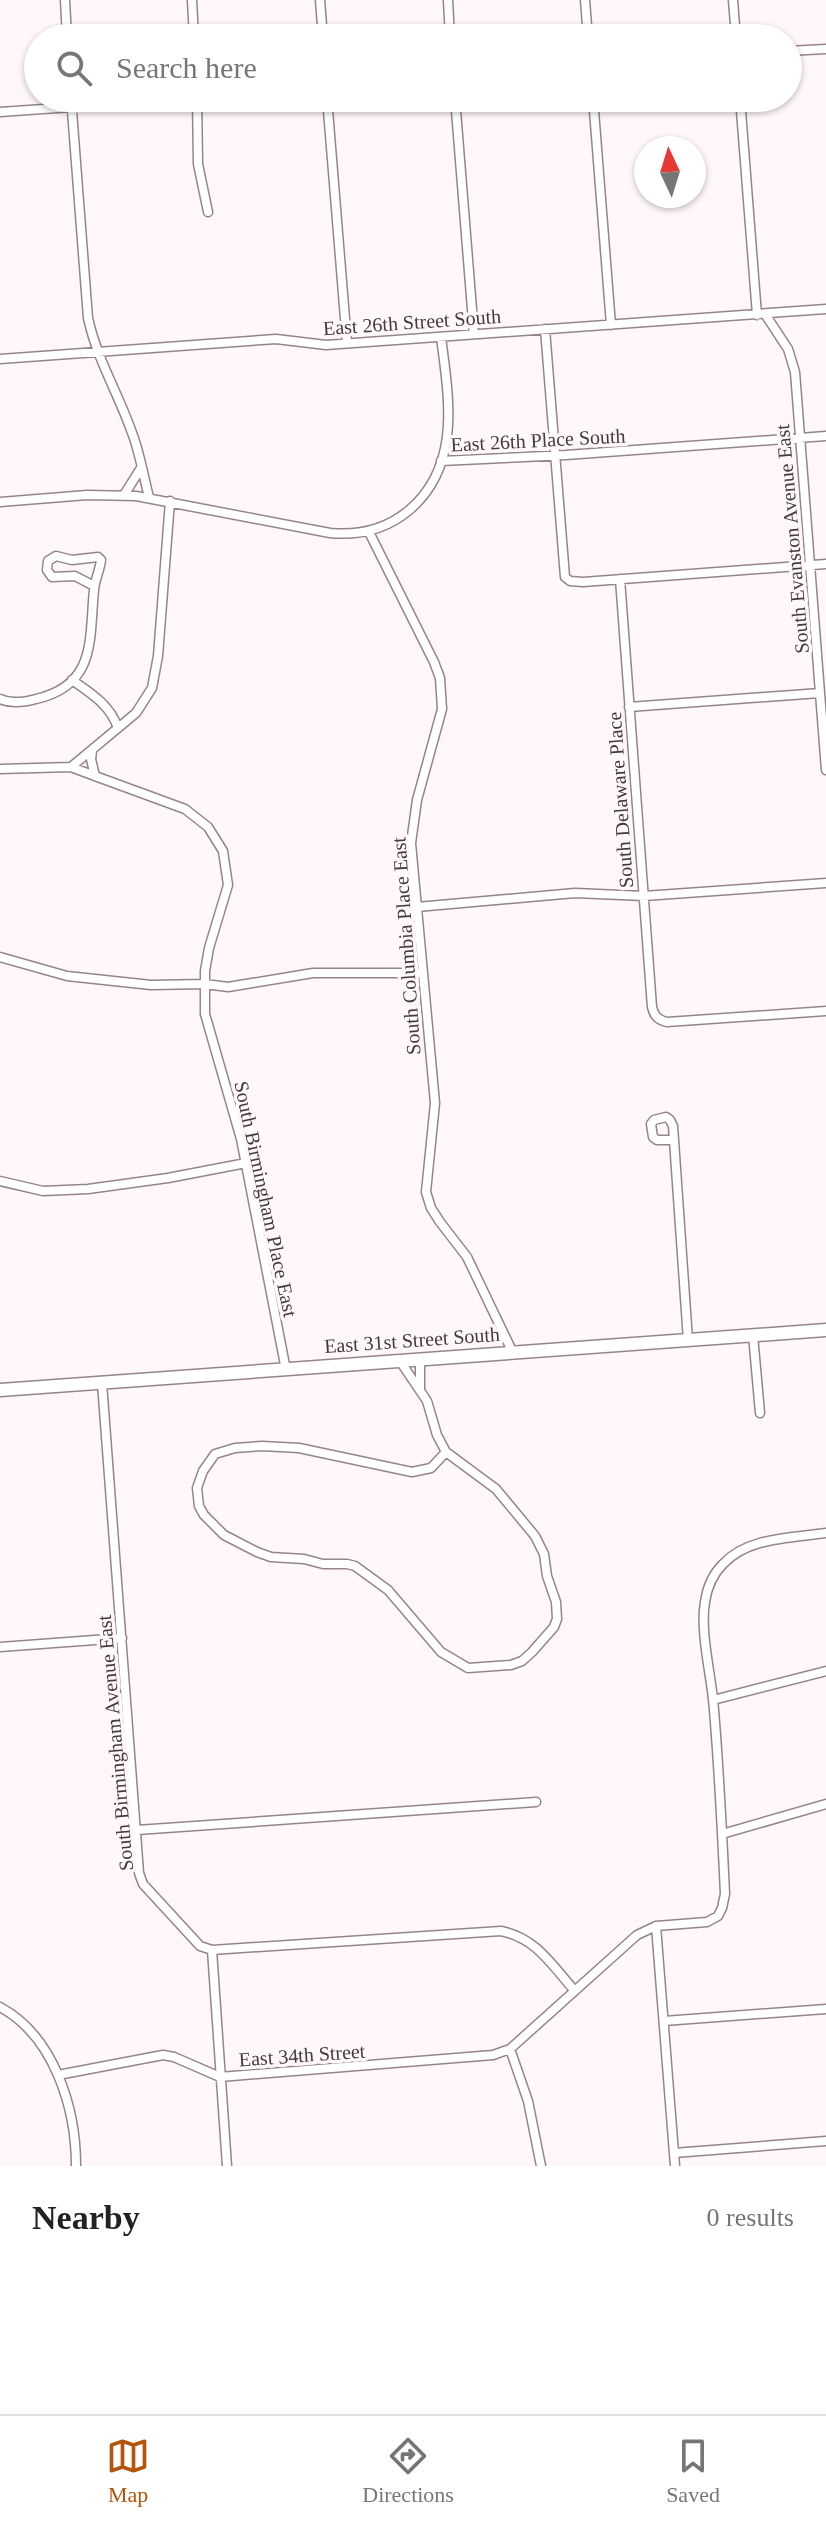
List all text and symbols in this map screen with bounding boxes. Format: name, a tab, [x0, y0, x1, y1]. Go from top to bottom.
search box	[24, 24, 802, 112]
icon: search	[52, 46, 96, 90]
text: Search here	[116, 51, 257, 84]
north arrow	[634, 136, 706, 208]
street label: East 26th Street South	[322, 305, 502, 339]
street label: South Evanston Avenue East	[771, 423, 813, 655]
street label: East 26th Place South	[450, 424, 626, 456]
street label: South Delaware Place	[603, 711, 637, 889]
street label: South Columbia Place East	[387, 836, 425, 1056]
street label: South Birmingham Place East	[229, 1079, 302, 1320]
street label: East 31st Street South	[323, 1323, 501, 1357]
street label: South Birmingham Avenue East	[93, 1614, 138, 1872]
street label: East 34th Street	[238, 2040, 366, 2070]
text: Nearby	[32, 2199, 140, 2236]
text: 0 results	[707, 2203, 794, 2232]
tab: Map	[106, 2434, 150, 2508]
tab: Directions	[362, 2434, 454, 2508]
tab: Saved	[666, 2434, 720, 2508]

